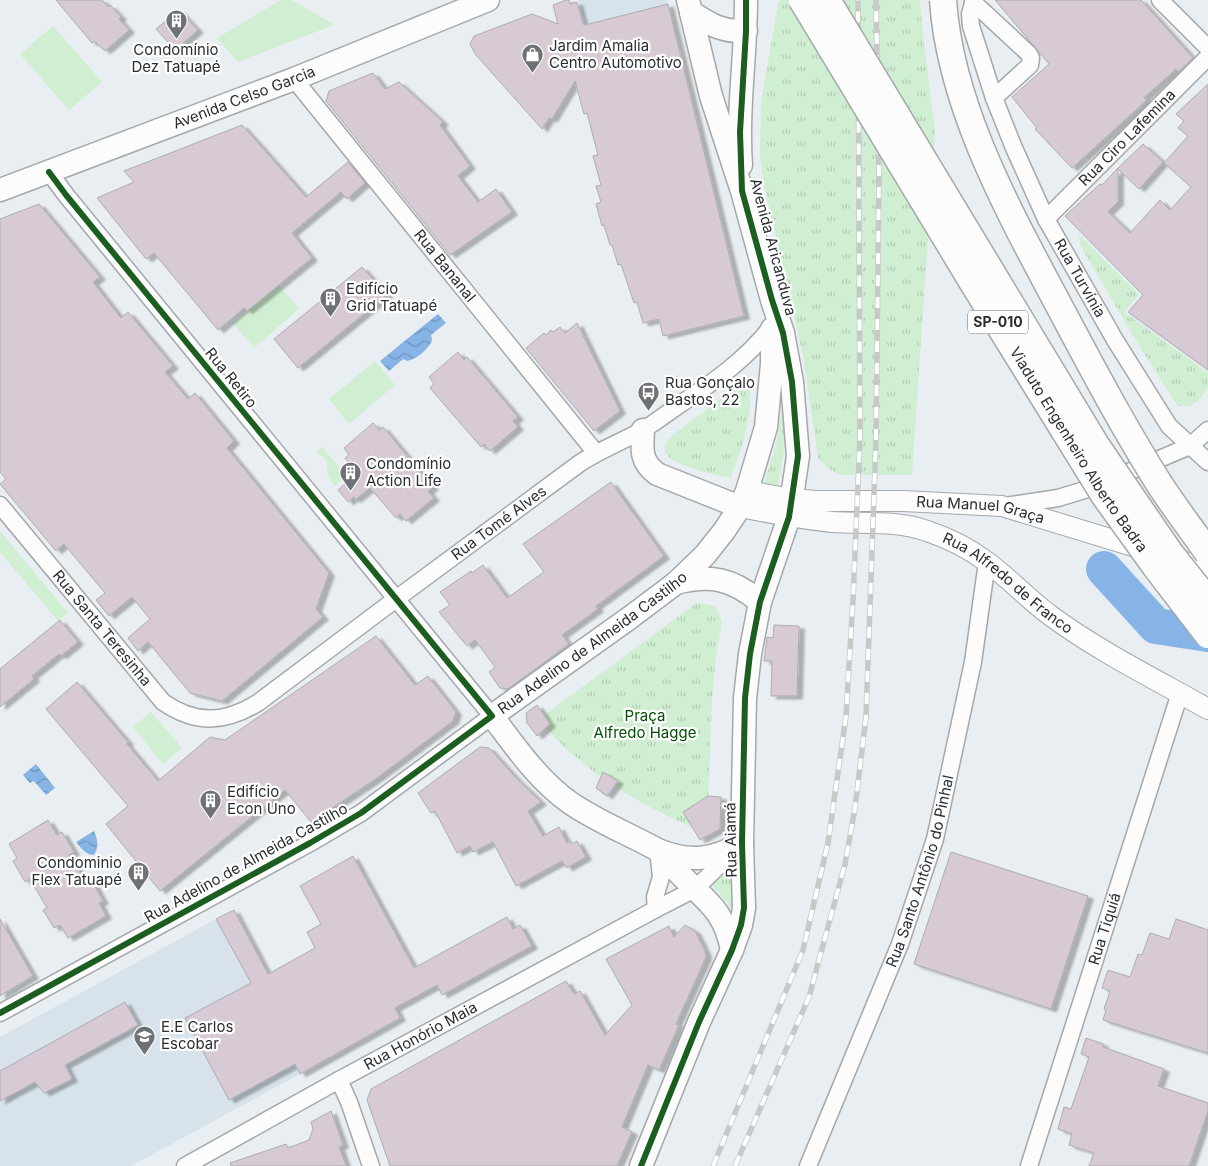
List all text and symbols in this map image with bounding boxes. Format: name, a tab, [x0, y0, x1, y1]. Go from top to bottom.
building icon: Condomínio Dez Tatuapé	[164, 9, 188, 40]
place label: Jardim Amalia Centro Automotivo	[549, 36, 682, 72]
place label: Condomínio Dez Tatuapé	[132, 40, 221, 76]
shop icon: Jardim Amalia Centro Automotivo	[521, 43, 545, 74]
street label: Avenida Celso Garcia	[170, 61, 318, 133]
street label: Rua Ciro Lafemina	[1075, 85, 1179, 190]
street label: Avenida Aricanduva	[746, 176, 801, 318]
street label: Rua Bananal	[410, 225, 480, 306]
street label: Rua Turvínia	[1050, 235, 1110, 321]
place label: Edifício Grid Tatuapé	[346, 279, 437, 315]
building icon: Edifício Grid Tatuapé	[318, 286, 342, 317]
road number: SP-010	[968, 311, 1028, 334]
street label: Viaduto Engenheiro Alberto Badra	[1006, 343, 1152, 556]
street label: Rua Retiro	[201, 344, 262, 412]
place label: Rua Gonçalo Bastos, 22	[665, 373, 755, 409]
bus stop icon: Rua Gonçalo Bastos, 22	[637, 380, 661, 411]
place label: Condomínio Action Life	[366, 454, 451, 490]
building icon: Condomínio Action Life	[338, 461, 362, 492]
street label: Rua Tomé Alves	[447, 481, 550, 564]
street label: Rua Manuel Graça	[916, 492, 1047, 527]
street label: Rua Alfredo de Franco	[940, 528, 1077, 638]
street label: Rua Santa Teresinha	[49, 566, 156, 690]
street label: Rua Adelino de Almeida Castilho	[494, 567, 691, 718]
park label: Praça Alfredo Hagge	[594, 706, 696, 742]
street label: Rua Santo Antônio do Pinhal	[881, 773, 957, 970]
place label: Edifício Econ Uno	[227, 782, 296, 818]
building icon: Edifício Econ Uno	[199, 789, 223, 820]
street label: Rua Adelino de Almeida Castilho	[141, 799, 351, 927]
street label: Rua Aiamá	[720, 802, 741, 878]
place label: Condominio Flex Tatuapé	[32, 853, 122, 889]
building icon: Condominio Flex Tatuapé	[126, 860, 150, 891]
street label: Rua Tiquiá	[1084, 890, 1125, 967]
street label: Rua Honório Maia	[360, 997, 480, 1074]
place label: E.E Carlos Escobar	[161, 1017, 233, 1053]
school or university icon: E.E Carlos Escobar	[133, 1024, 157, 1055]

